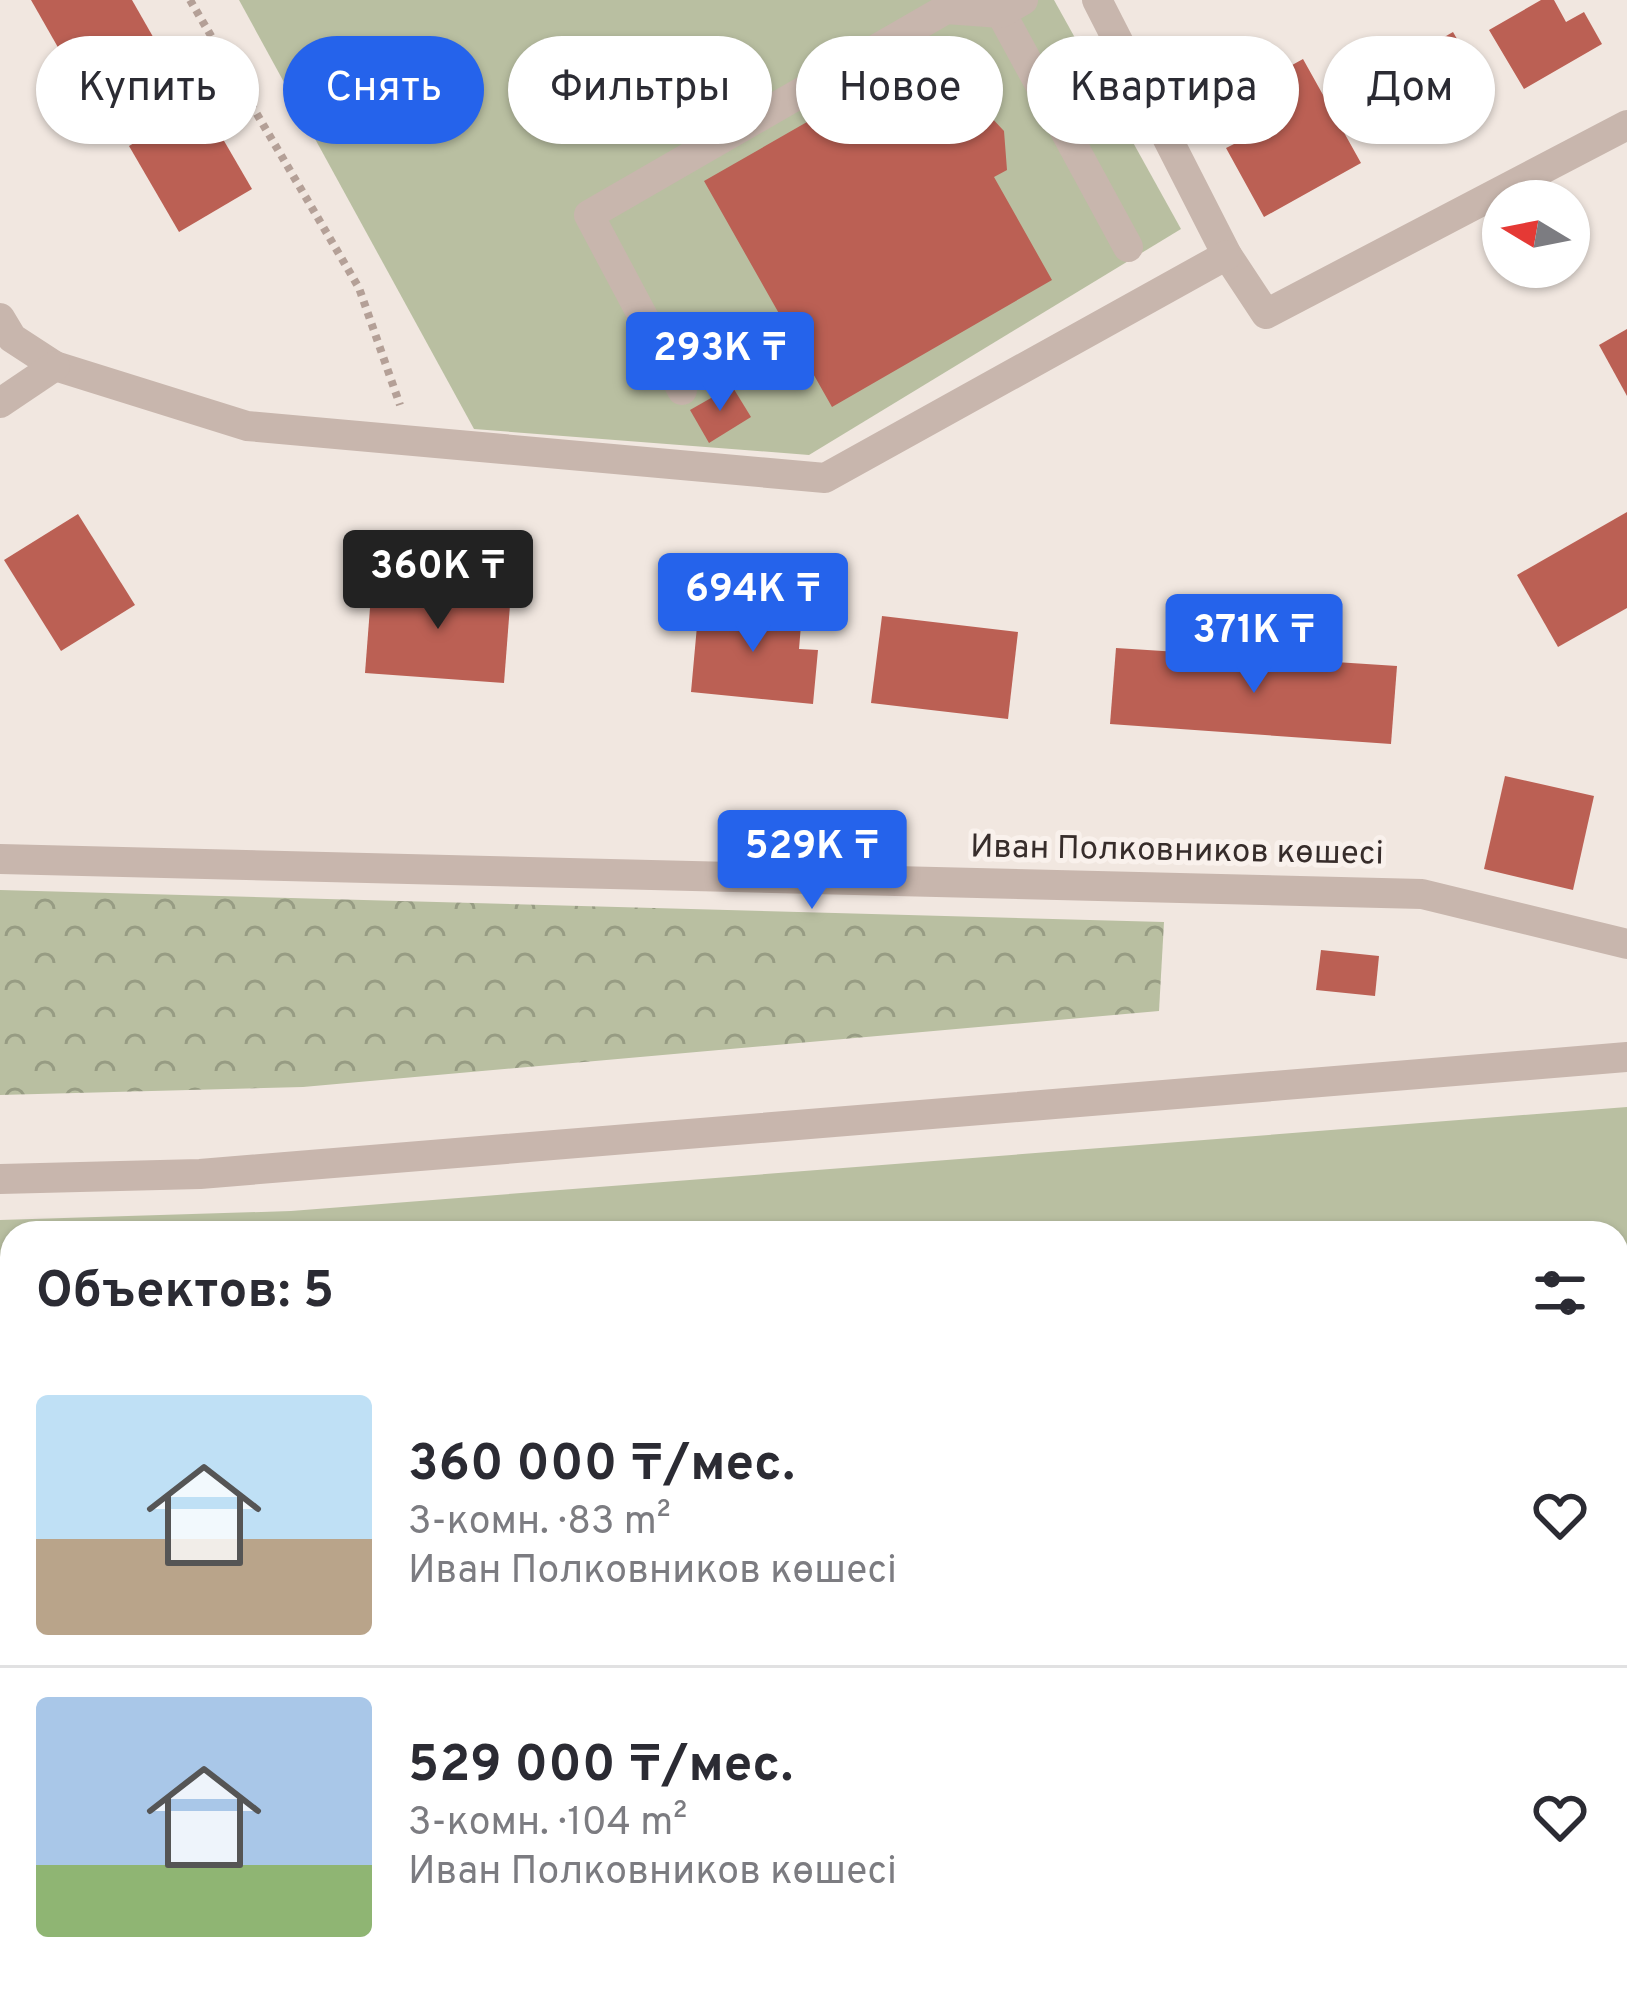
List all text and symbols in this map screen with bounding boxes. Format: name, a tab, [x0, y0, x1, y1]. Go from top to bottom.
chip: Купить	[36, 36, 259, 144]
chip: Снять	[283, 36, 484, 144]
chip: Фильтры	[508, 36, 772, 144]
chip: Новое	[796, 36, 1003, 144]
chip: Квартира	[1027, 36, 1299, 144]
chip: Дом	[1323, 36, 1495, 144]
north arrow	[1482, 180, 1590, 288]
map controls	[1482, 180, 1590, 288]
pin: 293K ₸	[622, 312, 818, 414]
text: 293K ₸	[653, 326, 787, 375]
pin: 360K ₸	[340, 530, 536, 632]
text: 360K ₸	[370, 544, 506, 593]
pin: 694K ₸	[655, 553, 851, 655]
text: 694K ₸	[685, 567, 821, 616]
pin: 371K ₸	[1156, 594, 1352, 696]
text: 371K ₸	[1193, 608, 1315, 657]
pin: 529K ₸	[714, 810, 910, 912]
text: 529K ₸	[745, 824, 879, 873]
street label: Иван Полковников көшесі	[970, 827, 1384, 877]
icon: filters	[1527, 1260, 1593, 1326]
text: Объектов: 5	[36, 1261, 334, 1326]
text: 360 000 ₸/мес.	[408, 1434, 795, 1499]
icon: home	[132, 1443, 276, 1587]
icon: heart	[1527, 1482, 1593, 1548]
text: 3-комн. · 83 m²	[408, 1499, 671, 1548]
text: Иван Полковников көшесі	[408, 1548, 897, 1597]
text: 529 000 ₸/мес.	[408, 1735, 793, 1800]
icon: home	[132, 1745, 276, 1889]
icon: heart	[1527, 1784, 1593, 1850]
text: 3-комн. · 104 m²	[408, 1800, 687, 1849]
text: Иван Полковников көшесі	[408, 1849, 897, 1898]

